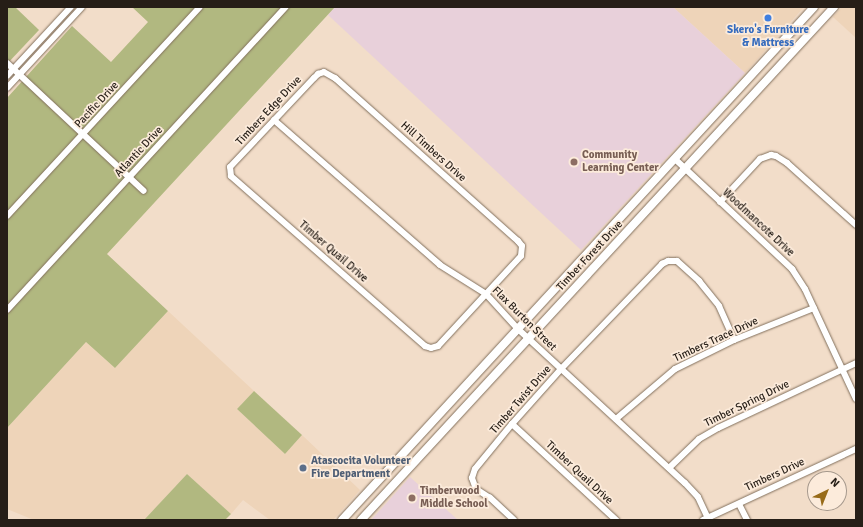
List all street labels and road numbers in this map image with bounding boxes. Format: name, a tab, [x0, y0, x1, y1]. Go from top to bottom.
street label: Timbers Edge Drive	[233, 74, 305, 148]
street label: Pacific Drive	[72, 79, 122, 131]
street label: Hill Timbers Drive	[398, 119, 468, 185]
street label: Atlantic Drive	[112, 124, 166, 180]
street label: Woodmancote Drive	[719, 186, 797, 260]
street label: Timber Quail Drive	[296, 218, 370, 286]
street label: Timber Forest Drive	[554, 218, 626, 294]
street label: Flax Burton Street	[489, 284, 559, 354]
street label: Timbers Trace Drive	[672, 315, 760, 365]
street label: Timber Twist Drive	[488, 363, 554, 437]
street label: Timber Spring Drive	[702, 378, 792, 430]
street label: Timber Quail Drive	[543, 439, 615, 507]
street label: Timbers Drive	[743, 455, 807, 495]

